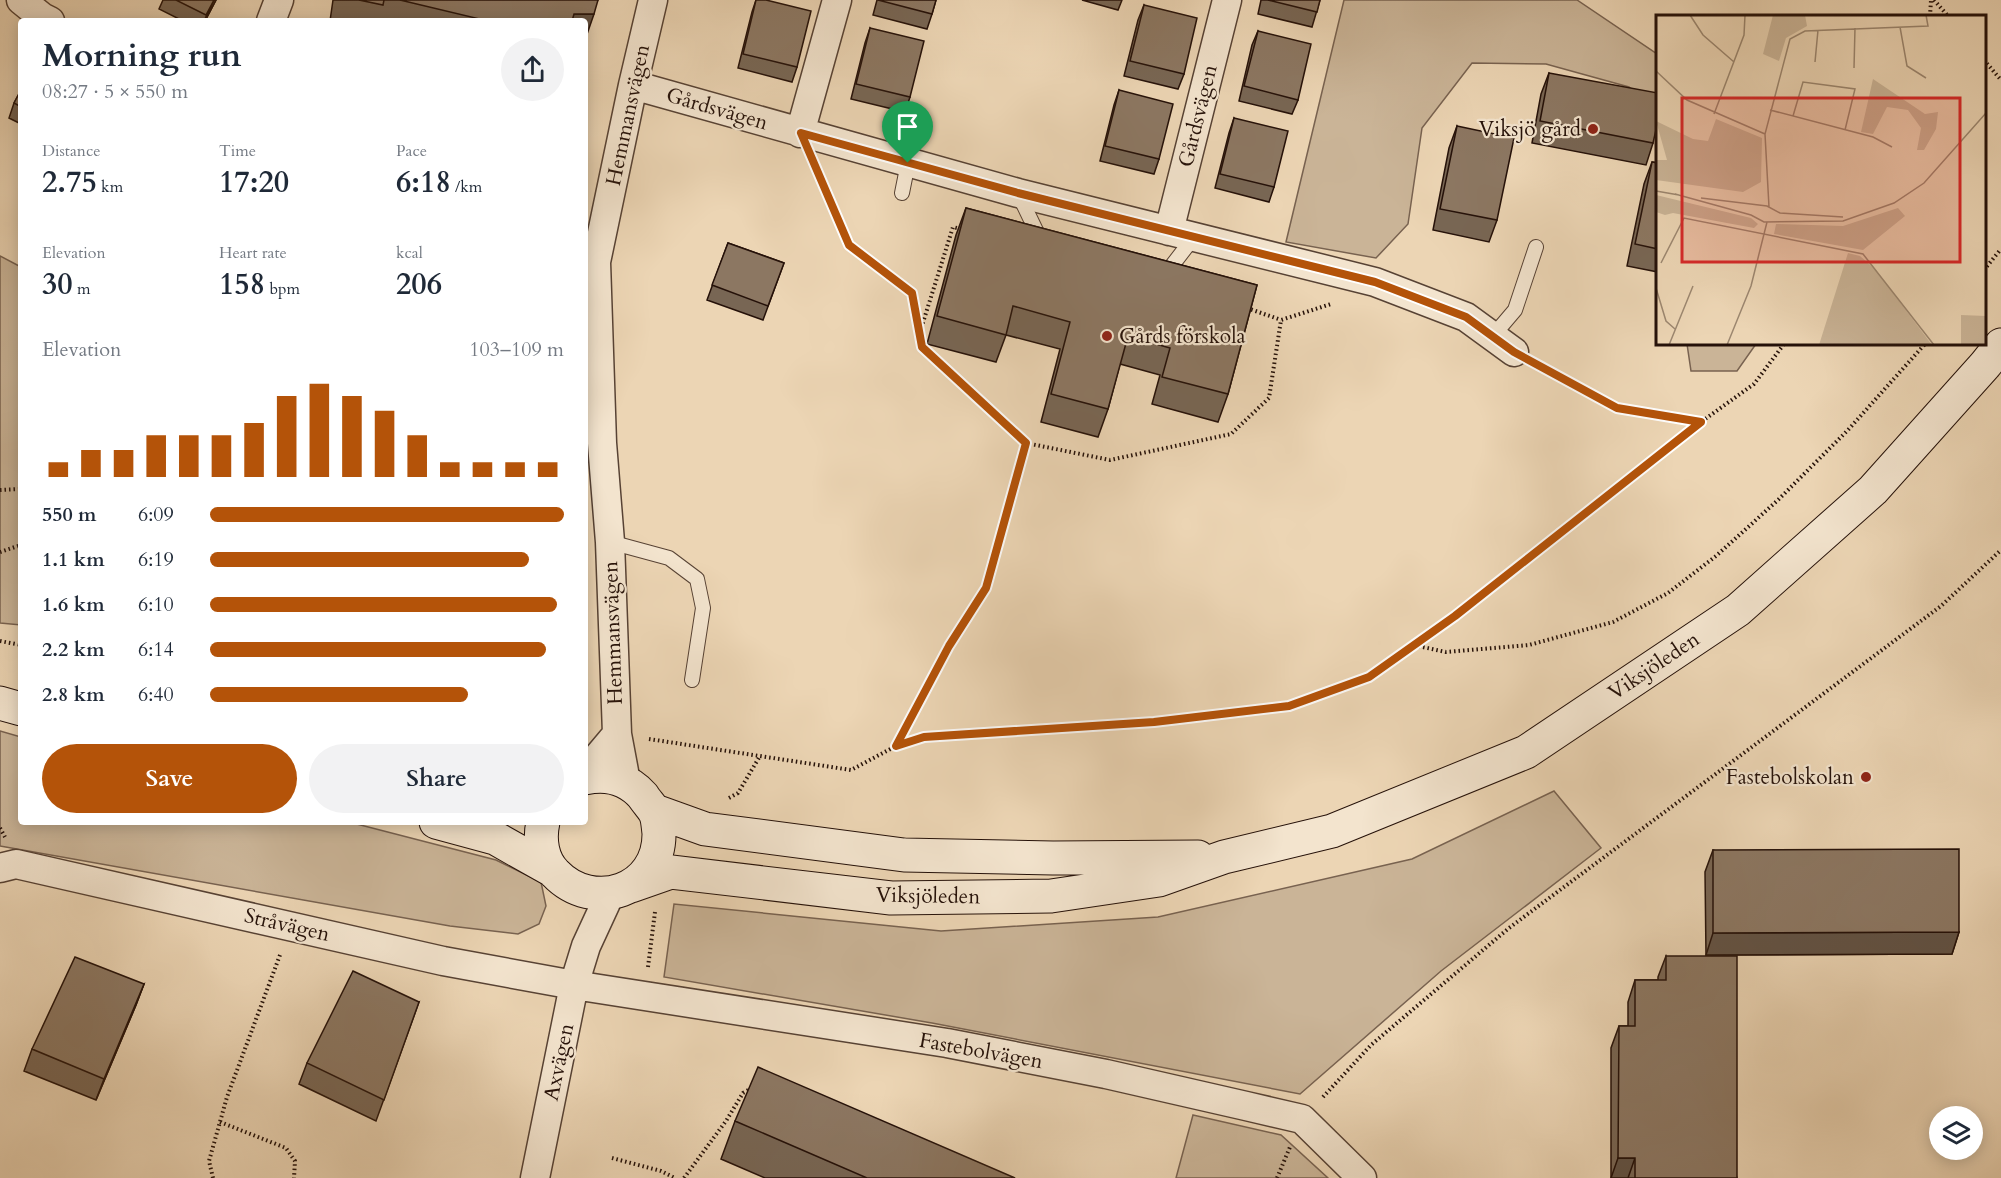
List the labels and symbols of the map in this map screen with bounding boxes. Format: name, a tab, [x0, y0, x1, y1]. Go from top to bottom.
inset map	[1656, 15, 1986, 345]
street label: Hemmansvägen	[599, 42, 657, 188]
street label: Gårdsvägen	[1171, 62, 1225, 170]
street label: Gårdsvägen	[663, 81, 771, 137]
pin	[882, 101, 933, 163]
place label: Viksjö gård	[1479, 115, 1581, 144]
marker: Viksjö gård	[1586, 122, 1600, 136]
place label: Gårds förskola	[1119, 322, 1246, 351]
marker: Gårds förskola	[1100, 329, 1114, 343]
street label: Hemmansvägen	[596, 561, 630, 705]
street label: Viksjöleden	[1603, 625, 1705, 707]
place label: Fastebolskolan	[1726, 763, 1854, 792]
marker: Fastebolskolan	[1859, 770, 1873, 784]
street label: Viksjöleden	[876, 881, 981, 911]
street label: Stråvägen	[241, 901, 333, 949]
street label: Axvägen	[537, 1021, 581, 1103]
street label: Fastebolvägen	[917, 1026, 1045, 1076]

